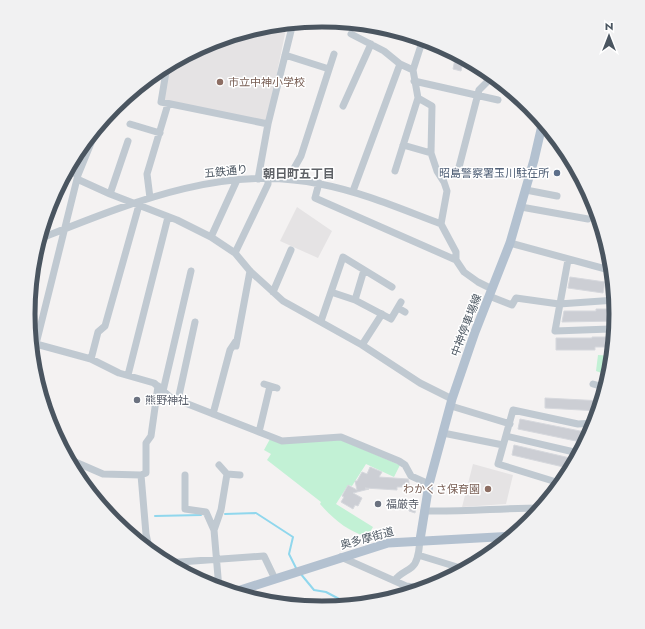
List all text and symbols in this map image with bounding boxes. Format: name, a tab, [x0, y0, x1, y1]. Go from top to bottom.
north arrow	[589, 16, 629, 56]
text: N	[605, 18, 613, 34]
place label: 市立中神小学校	[228, 74, 305, 90]
marker: 市立中神小学校	[215, 77, 225, 87]
street label: 五鉄通り	[203, 161, 249, 181]
district label: 朝日町五丁目	[263, 165, 335, 183]
place label: 昭島警察署玉川駐在所	[439, 165, 550, 181]
marker: 昭島警察署玉川駐在所	[552, 168, 562, 178]
street label: 中神停車場線	[447, 291, 485, 359]
place label: 熊野神社	[145, 392, 189, 408]
marker: 熊野神社	[132, 395, 142, 405]
place label: わかくさ保育園	[403, 481, 480, 497]
marker: わかくさ保育園	[483, 484, 493, 494]
place label: 福厳寺	[386, 496, 419, 512]
marker: 福厳寺	[373, 499, 383, 509]
street label: 奥多摩街道	[338, 523, 396, 553]

